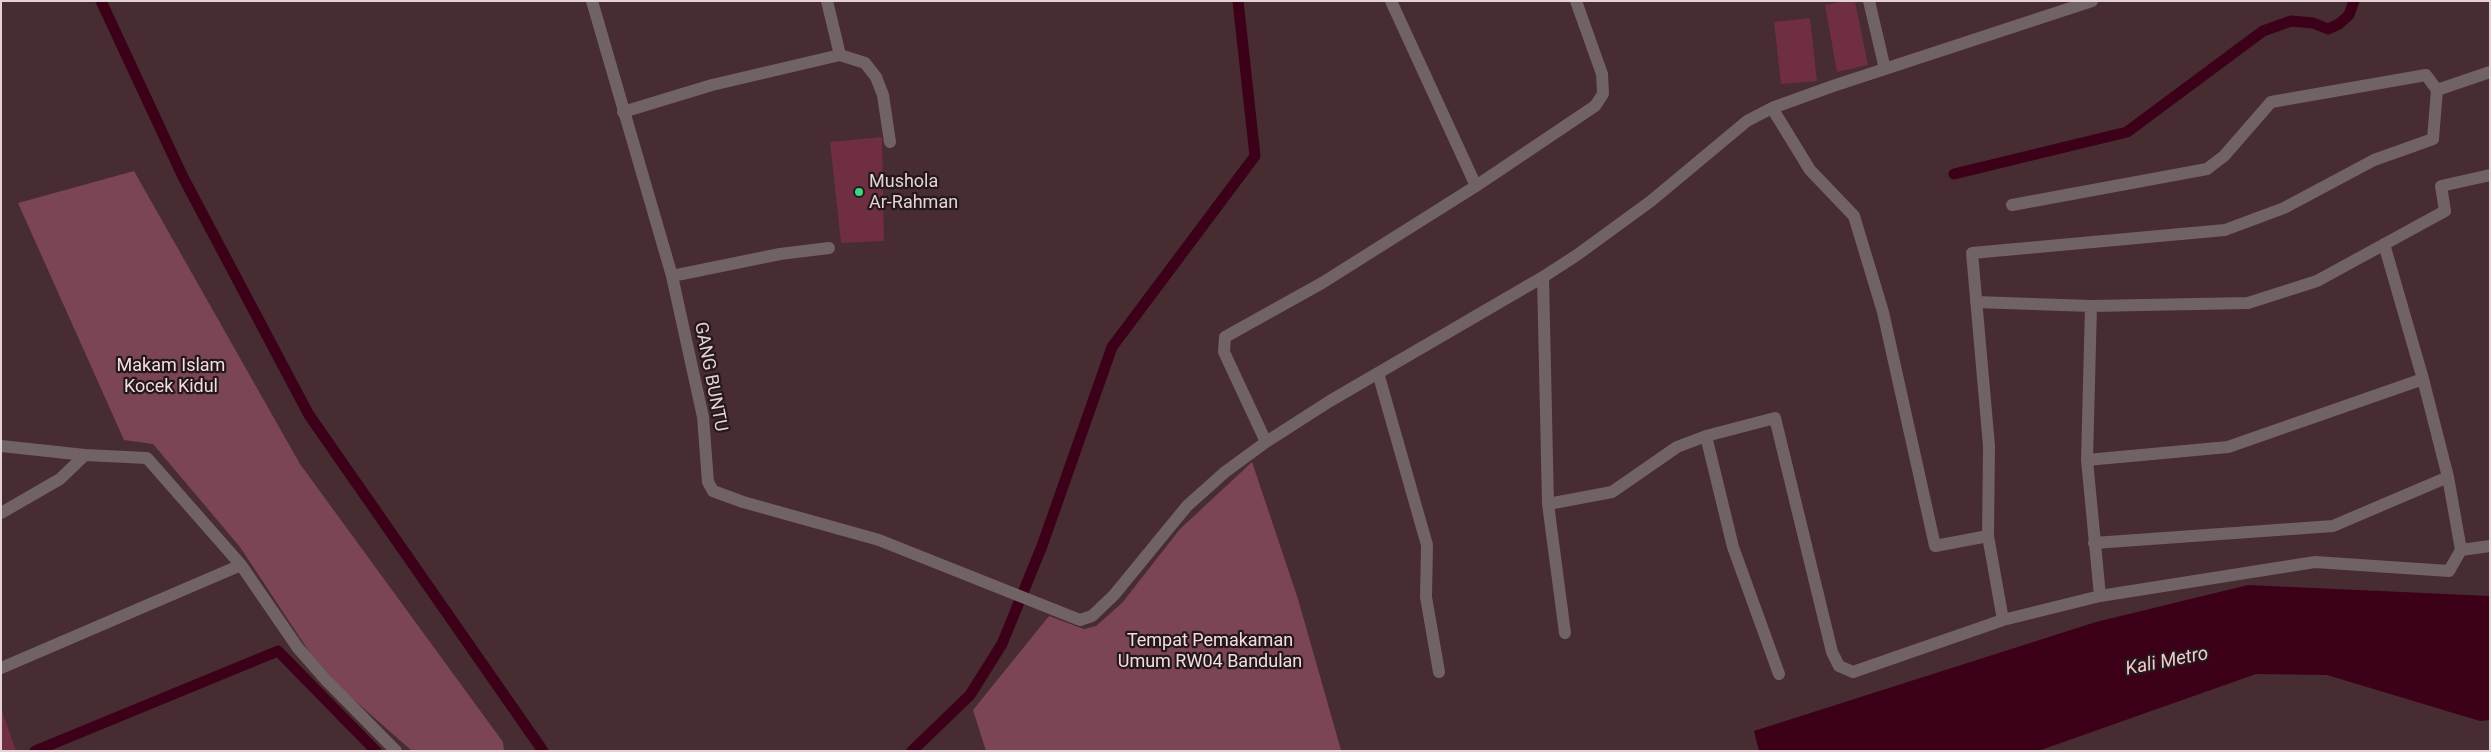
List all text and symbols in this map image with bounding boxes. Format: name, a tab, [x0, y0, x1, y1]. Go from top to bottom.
place label: Mushola Ar-Rahman	[869, 171, 958, 213]
marker: Mushola Ar-Rahman	[853, 186, 865, 198]
street label: GANG BUNTU	[689, 320, 731, 434]
park label: Makam Islam Kocek Kidul	[117, 355, 225, 398]
park label: Tempat Pemakaman Umum RW04 Bandulan	[1118, 630, 1302, 672]
water label: Kali Metro	[2124, 643, 2210, 681]

